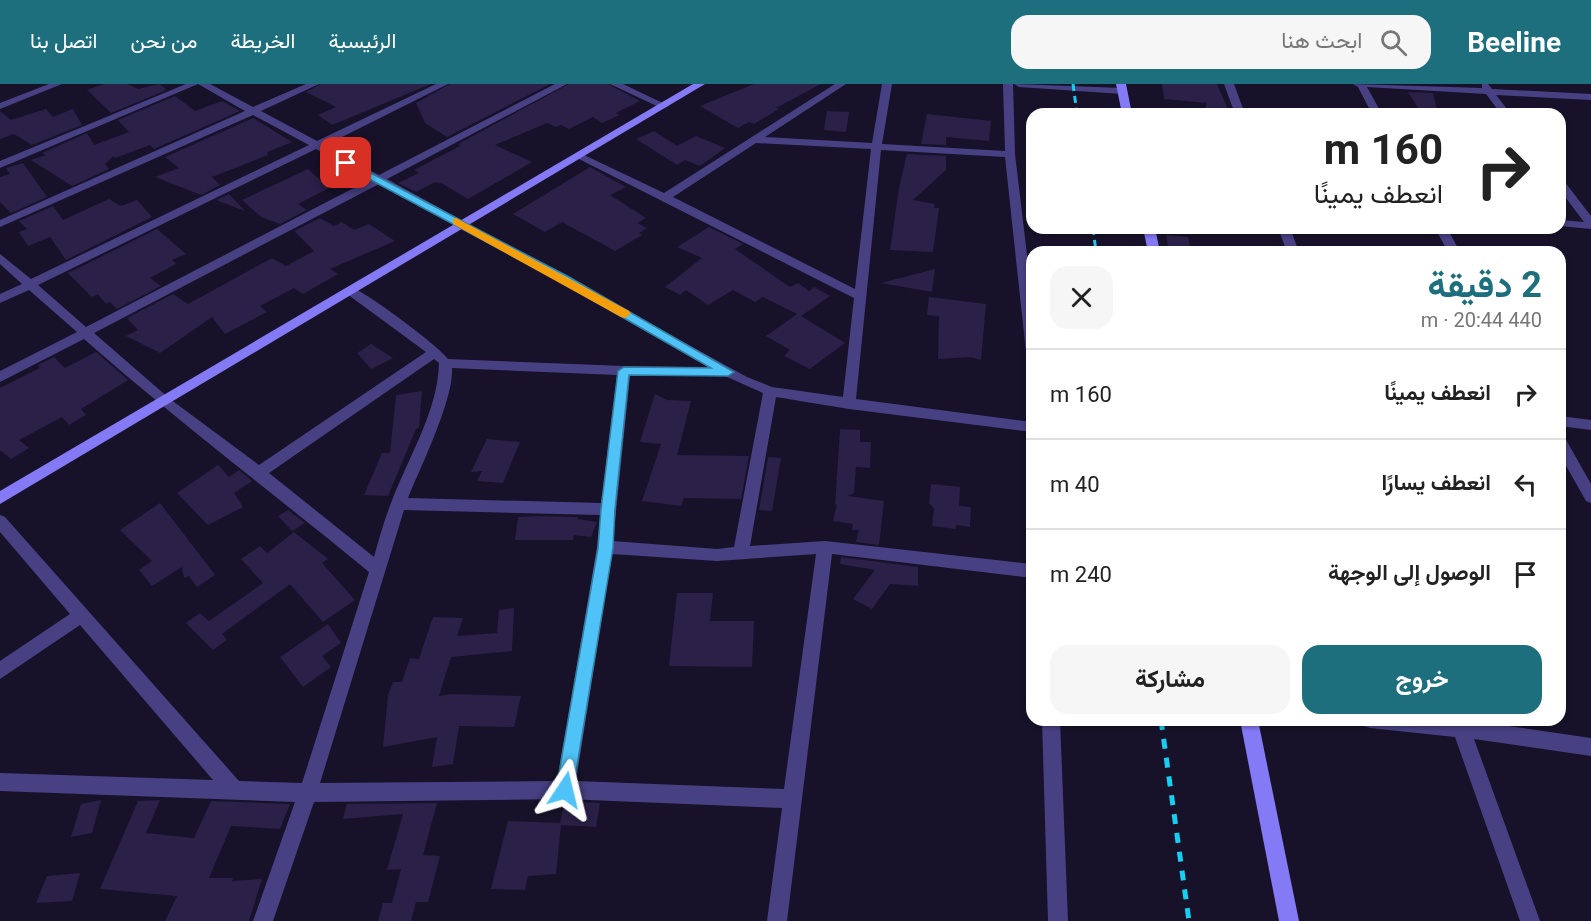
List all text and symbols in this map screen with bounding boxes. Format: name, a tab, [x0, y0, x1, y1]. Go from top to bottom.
search box	[1011, 15, 1431, 69]
icon: search	[1377, 26, 1410, 59]
text: Beeline	[1467, 26, 1561, 59]
text: ابحث هنا	[1281, 28, 1362, 53]
text: اتصل بنا	[30, 29, 97, 53]
text: من نحن	[130, 29, 197, 53]
text: الخريطة	[230, 29, 295, 53]
text: الرئيسية	[328, 29, 396, 53]
text: 160 m	[1324, 125, 1443, 174]
icon: right	[1464, 132, 1542, 210]
pin	[320, 137, 371, 188]
icon: arrive	[329, 146, 362, 179]
text: انعطف يمينًا	[1314, 178, 1443, 210]
text: 2 دقيقة	[1428, 264, 1542, 306]
button: close	[1050, 266, 1113, 329]
text: 440 m · 20:44	[1421, 308, 1542, 332]
icon: right	[1509, 378, 1542, 411]
text: انعطف يمينًا	[1384, 380, 1491, 405]
text: 160 m	[1050, 382, 1112, 407]
icon: left	[1509, 468, 1542, 501]
text: انعطف يسارًا	[1381, 470, 1491, 495]
text: 40 m	[1050, 472, 1100, 497]
icon: arrive	[1509, 558, 1542, 591]
text: الوصول إلى الوجهة	[1328, 560, 1491, 585]
text: 240 m	[1050, 562, 1112, 587]
button: مشاركة	[1050, 645, 1290, 714]
button: خروج	[1302, 645, 1542, 714]
position arrow	[533, 758, 597, 822]

